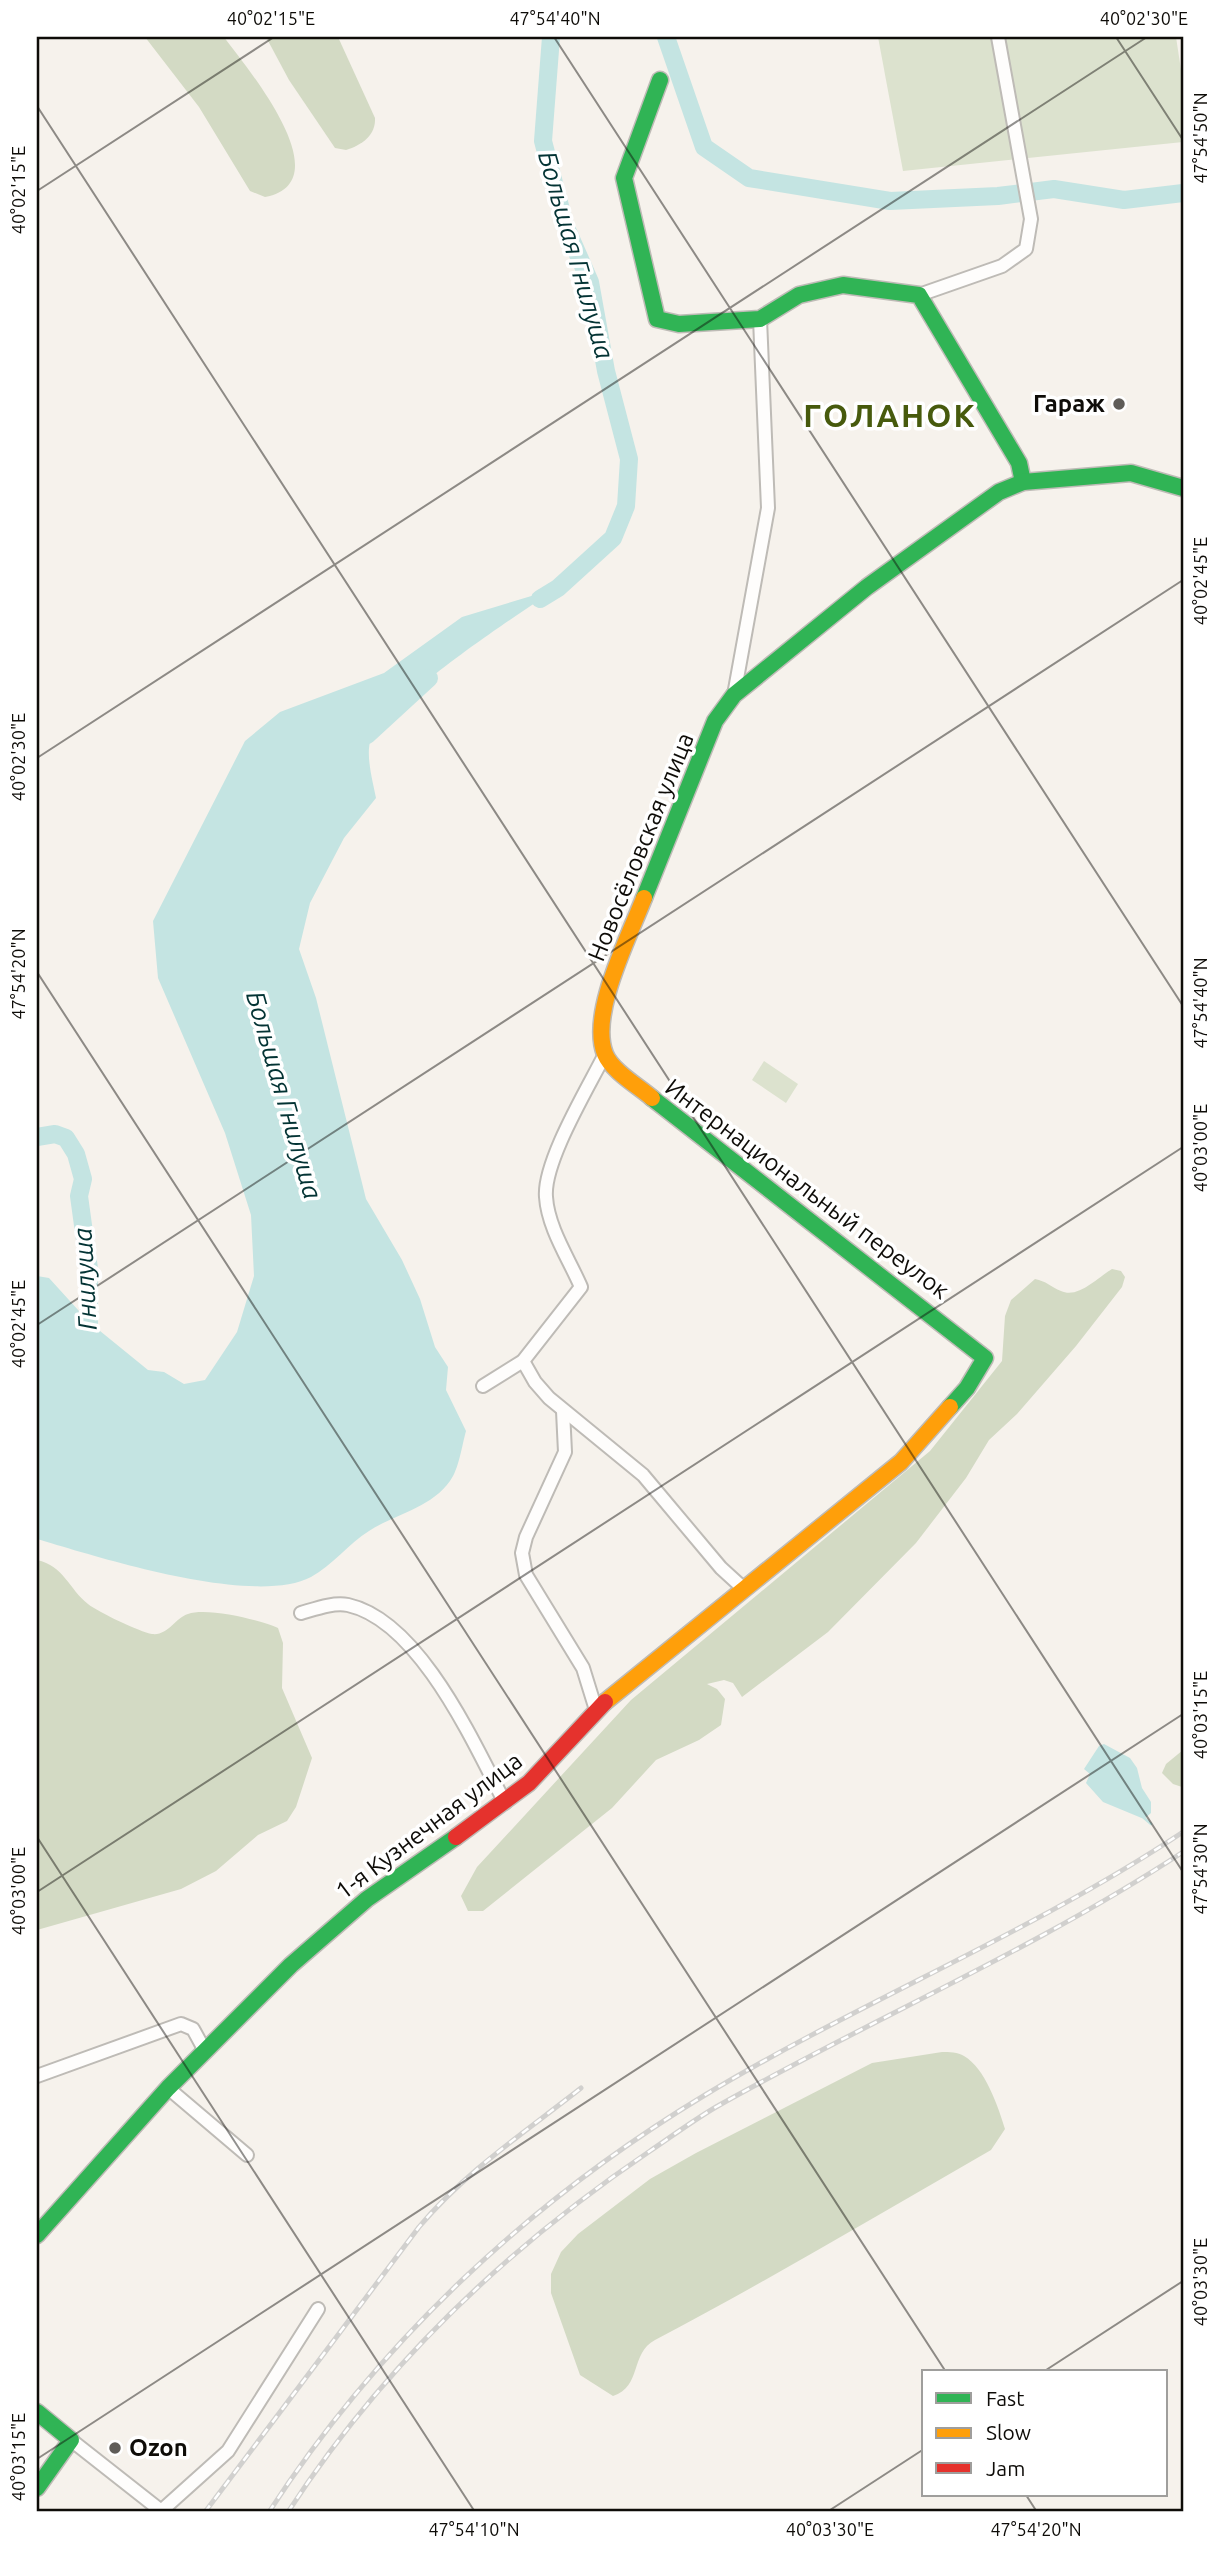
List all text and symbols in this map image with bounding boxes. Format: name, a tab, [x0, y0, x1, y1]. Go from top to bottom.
text: 40°02'15"E	[227, 8, 315, 28]
text: 47°54'40"N	[509, 8, 601, 28]
text: 40°02'30"E	[1100, 8, 1188, 28]
text: 47°54'50"N	[1190, 92, 1210, 184]
text: 40°02'15"E	[8, 146, 28, 234]
water label: Большая Гнилуша	[533, 148, 620, 362]
place label: Гараж	[1033, 390, 1105, 417]
marker: Гараж	[1111, 396, 1127, 412]
district label: ГОЛАНОК	[803, 397, 977, 433]
text: 40°02'45"E	[1190, 537, 1210, 625]
text: 40°02'30"E	[8, 713, 28, 801]
street label: Новосёловская улица	[582, 729, 699, 965]
text: 47°54'20"N	[8, 928, 28, 1020]
text: 47°54'40"N	[1190, 957, 1210, 1049]
water label: Большая Гнилуша	[241, 988, 328, 1202]
street label: Интернациональный переулок	[660, 1073, 954, 1304]
text: 40°03'00"E	[1190, 1104, 1210, 1192]
water label: Гнилуша	[67, 1227, 102, 1331]
text: 40°02'45"E	[8, 1280, 28, 1368]
text: 40°03'15"E	[1190, 1671, 1210, 1759]
street label: 1-я Кузнечная улица	[330, 1747, 527, 1904]
text: 47°54'30"N	[1190, 1823, 1210, 1915]
text: 40°03'00"E	[8, 1847, 28, 1935]
text: 40°03'30"E	[1190, 2238, 1210, 2326]
legend	[922, 2370, 1168, 2496]
text: Fast	[986, 2386, 1024, 2410]
text: 40°03'15"E	[8, 2413, 28, 2501]
text: Slow	[986, 2420, 1031, 2444]
place label: Ozon	[129, 2434, 188, 2461]
marker: Ozon	[107, 2440, 123, 2456]
text: Jam	[986, 2456, 1025, 2480]
text: 47°54'10"N	[428, 2519, 520, 2539]
text: 40°03'30"E	[786, 2519, 874, 2539]
text: 47°54'20"N	[990, 2519, 1082, 2539]

